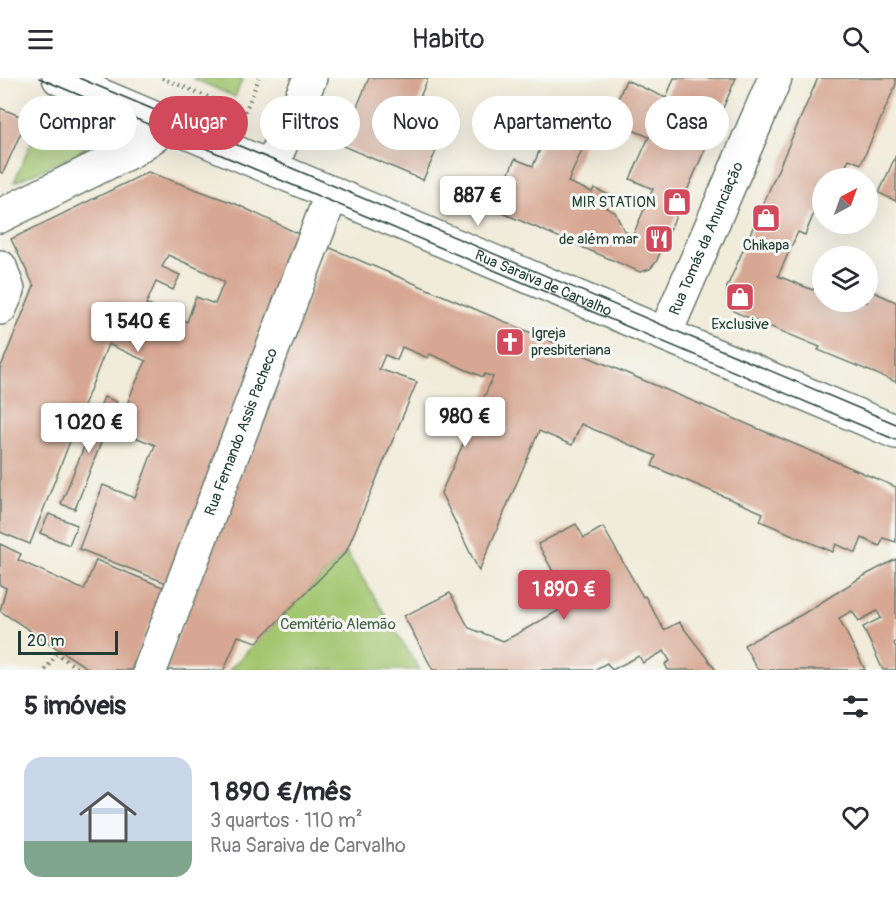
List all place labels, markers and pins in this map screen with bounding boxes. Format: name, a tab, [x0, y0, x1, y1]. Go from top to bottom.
pin: 887 €	[436, 176, 520, 227]
shop icon: MIR STATION	[661, 186, 693, 218]
place label: MIR STATION	[572, 193, 656, 212]
shop icon: Chikapa	[750, 202, 782, 234]
restaurant icon: de além mar	[643, 223, 675, 255]
place label: de além mar	[559, 230, 639, 249]
place label: Chikapa	[743, 236, 789, 255]
shop icon: Exclusive	[724, 281, 756, 313]
pin: 1 540 €	[83, 302, 193, 353]
place label: Exclusive	[711, 315, 769, 334]
place label: Igreja presbiteriana	[531, 324, 611, 360]
church icon: Igreja presbiteriana	[494, 326, 526, 358]
pin: 980 €	[423, 397, 507, 448]
pin: 1 020 €	[34, 403, 144, 454]
pin: 1 890 €	[509, 570, 619, 621]

